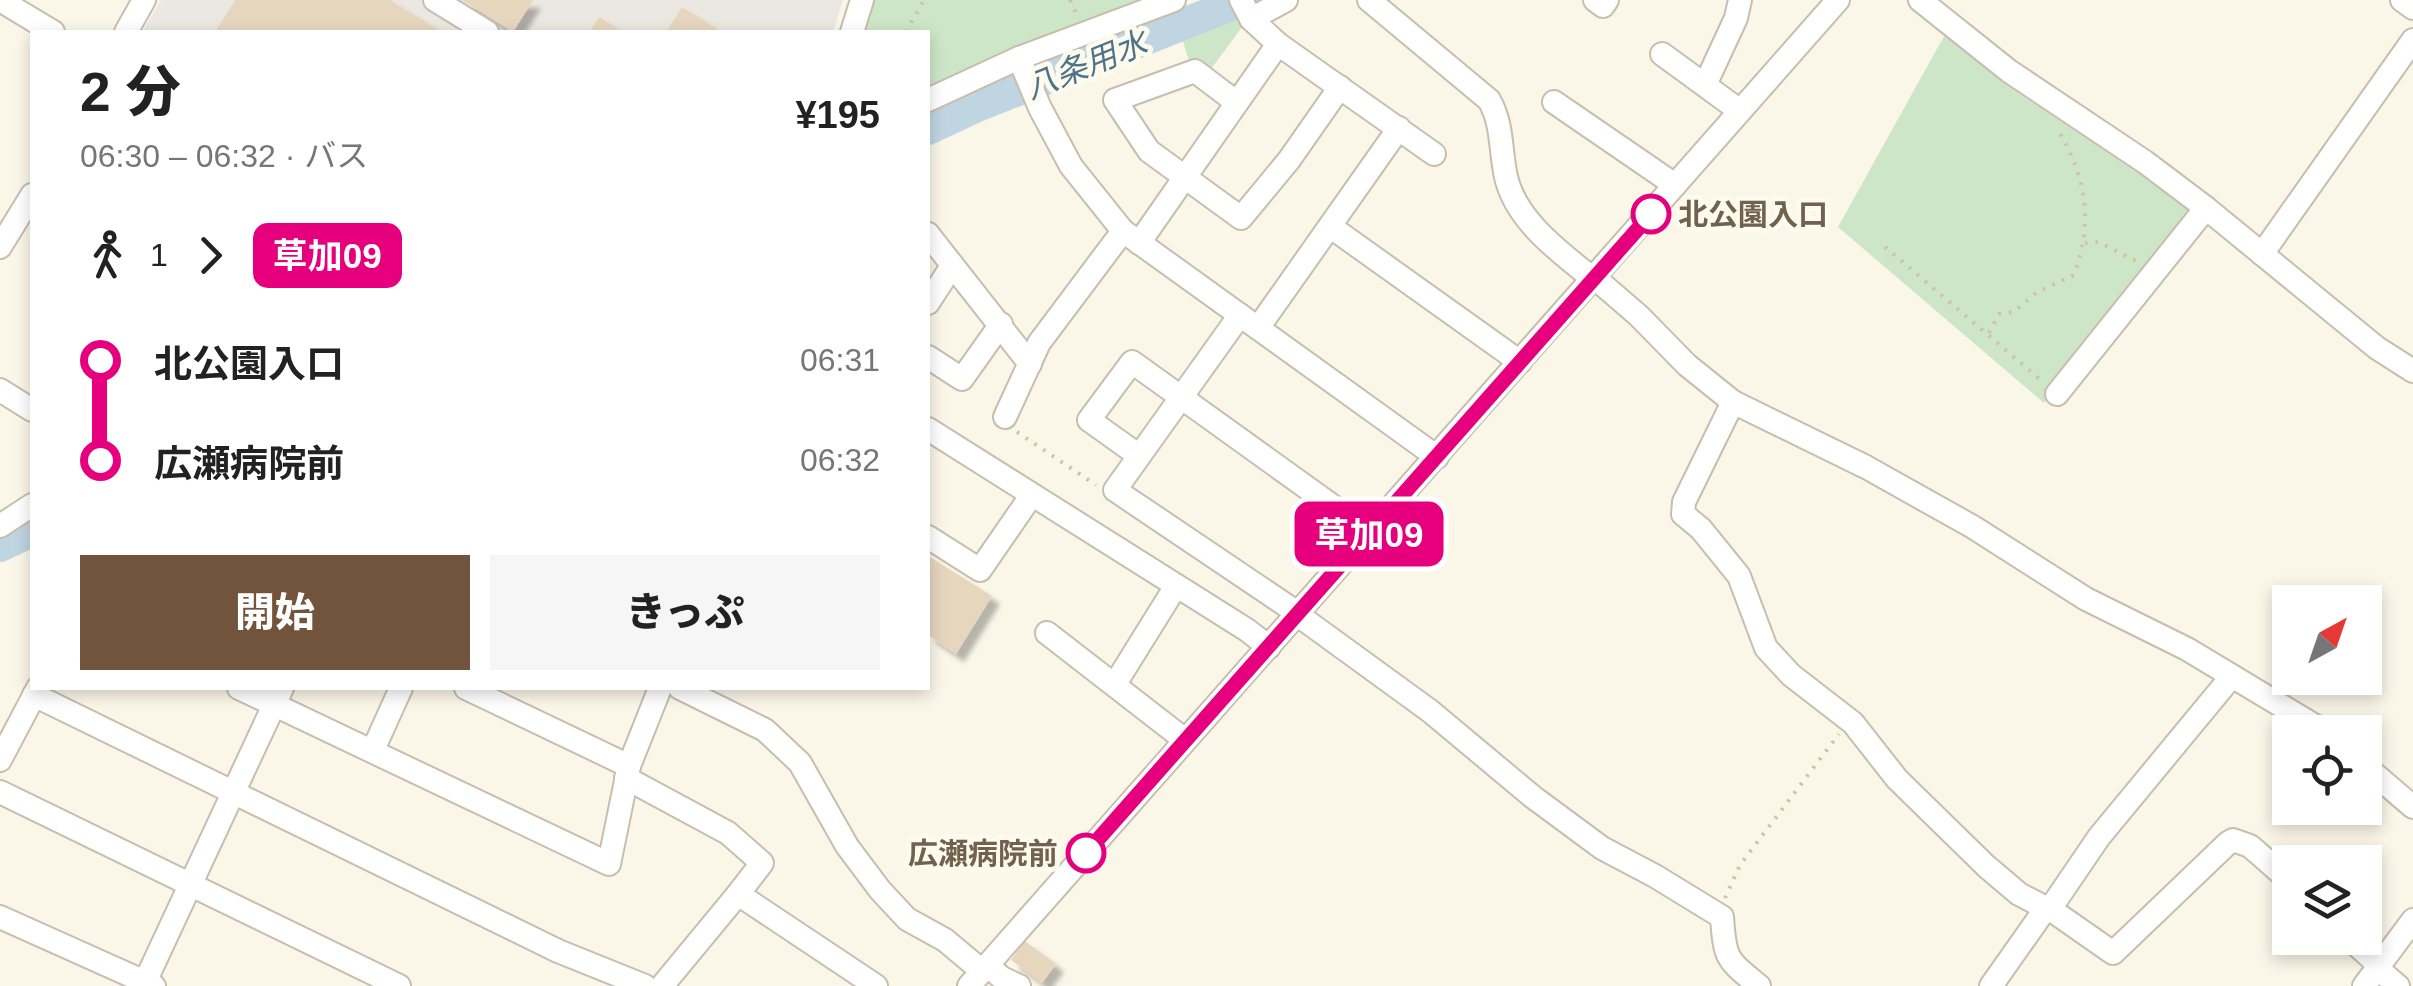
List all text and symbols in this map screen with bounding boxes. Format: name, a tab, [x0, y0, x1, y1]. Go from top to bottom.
water label: 八条用水	[1020, 23, 1155, 106]
text: 2 分	[80, 61, 181, 123]
text: ¥195	[795, 94, 880, 136]
text: 06:30 – 06:32 · バス	[80, 138, 368, 174]
marker: 北公園入口	[1632, 195, 1670, 233]
place label: 北公園入口	[1678, 198, 1828, 231]
icon: walk	[80, 228, 135, 283]
icon: forward	[183, 228, 238, 283]
text: 草加09	[273, 236, 382, 275]
text: 1	[150, 237, 168, 273]
text: 06:31	[800, 342, 880, 378]
text: 北公園入口	[154, 343, 344, 385]
text: 06:32	[800, 442, 880, 478]
text: 広瀬病院前	[154, 443, 344, 485]
line badge: 草加09	[1299, 502, 1439, 566]
text: 草加09	[1315, 515, 1423, 554]
button: 開始	[80, 555, 470, 670]
button: きっぷ	[490, 555, 880, 670]
north arrow	[2272, 585, 2382, 695]
map controls	[2272, 585, 2382, 955]
button: locate	[2272, 715, 2382, 825]
marker: 広瀬病院前	[1067, 834, 1105, 872]
place label: 広瀬病院前	[908, 837, 1058, 870]
button: layers	[2272, 845, 2382, 955]

